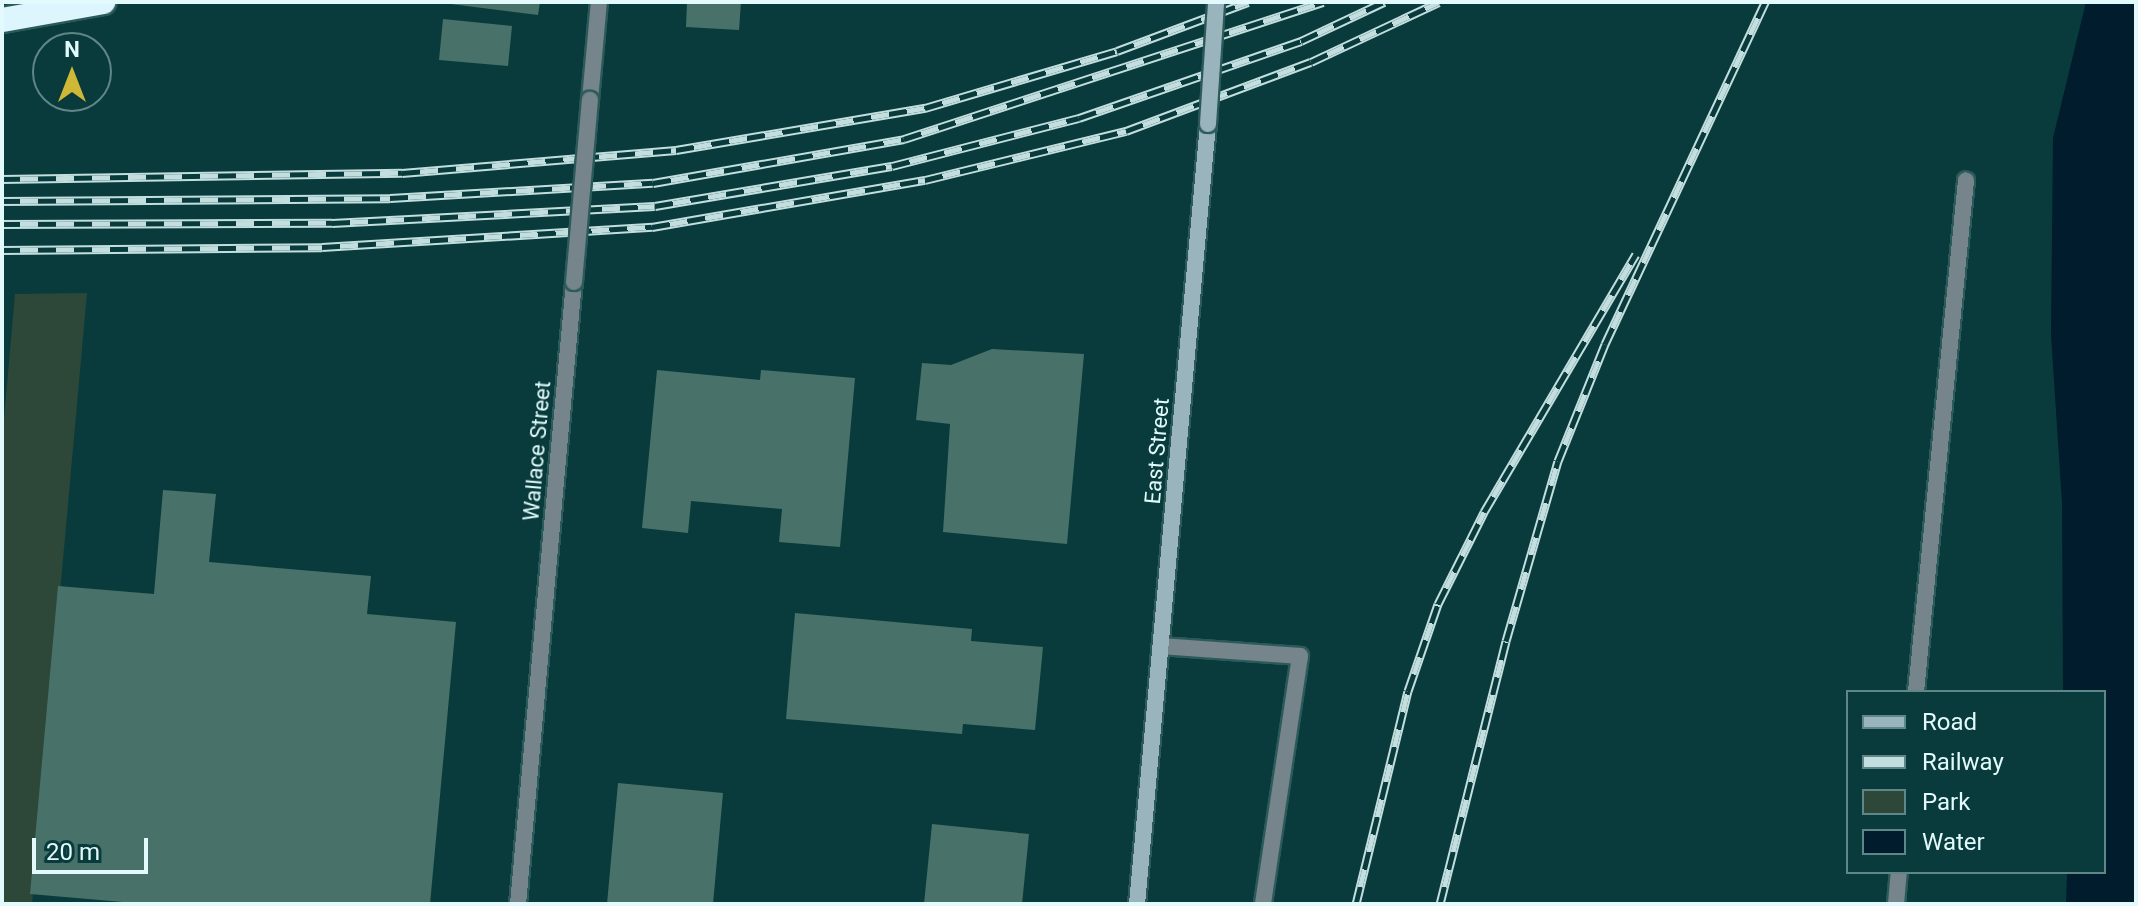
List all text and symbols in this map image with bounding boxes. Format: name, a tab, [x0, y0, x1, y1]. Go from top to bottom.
north arrow	[32, 32, 112, 112]
text: N	[64, 37, 80, 62]
street label: Wallace Street	[518, 380, 556, 522]
street label: East Street	[1139, 397, 1175, 505]
legend	[1846, 690, 2106, 874]
text: Road	[1922, 708, 1977, 736]
text: Railway	[1922, 748, 2004, 776]
text: Park	[1922, 788, 1970, 816]
scale bar	[36, 822, 152, 872]
text: Water	[1922, 828, 1985, 856]
text: 20 m	[46, 838, 100, 866]

